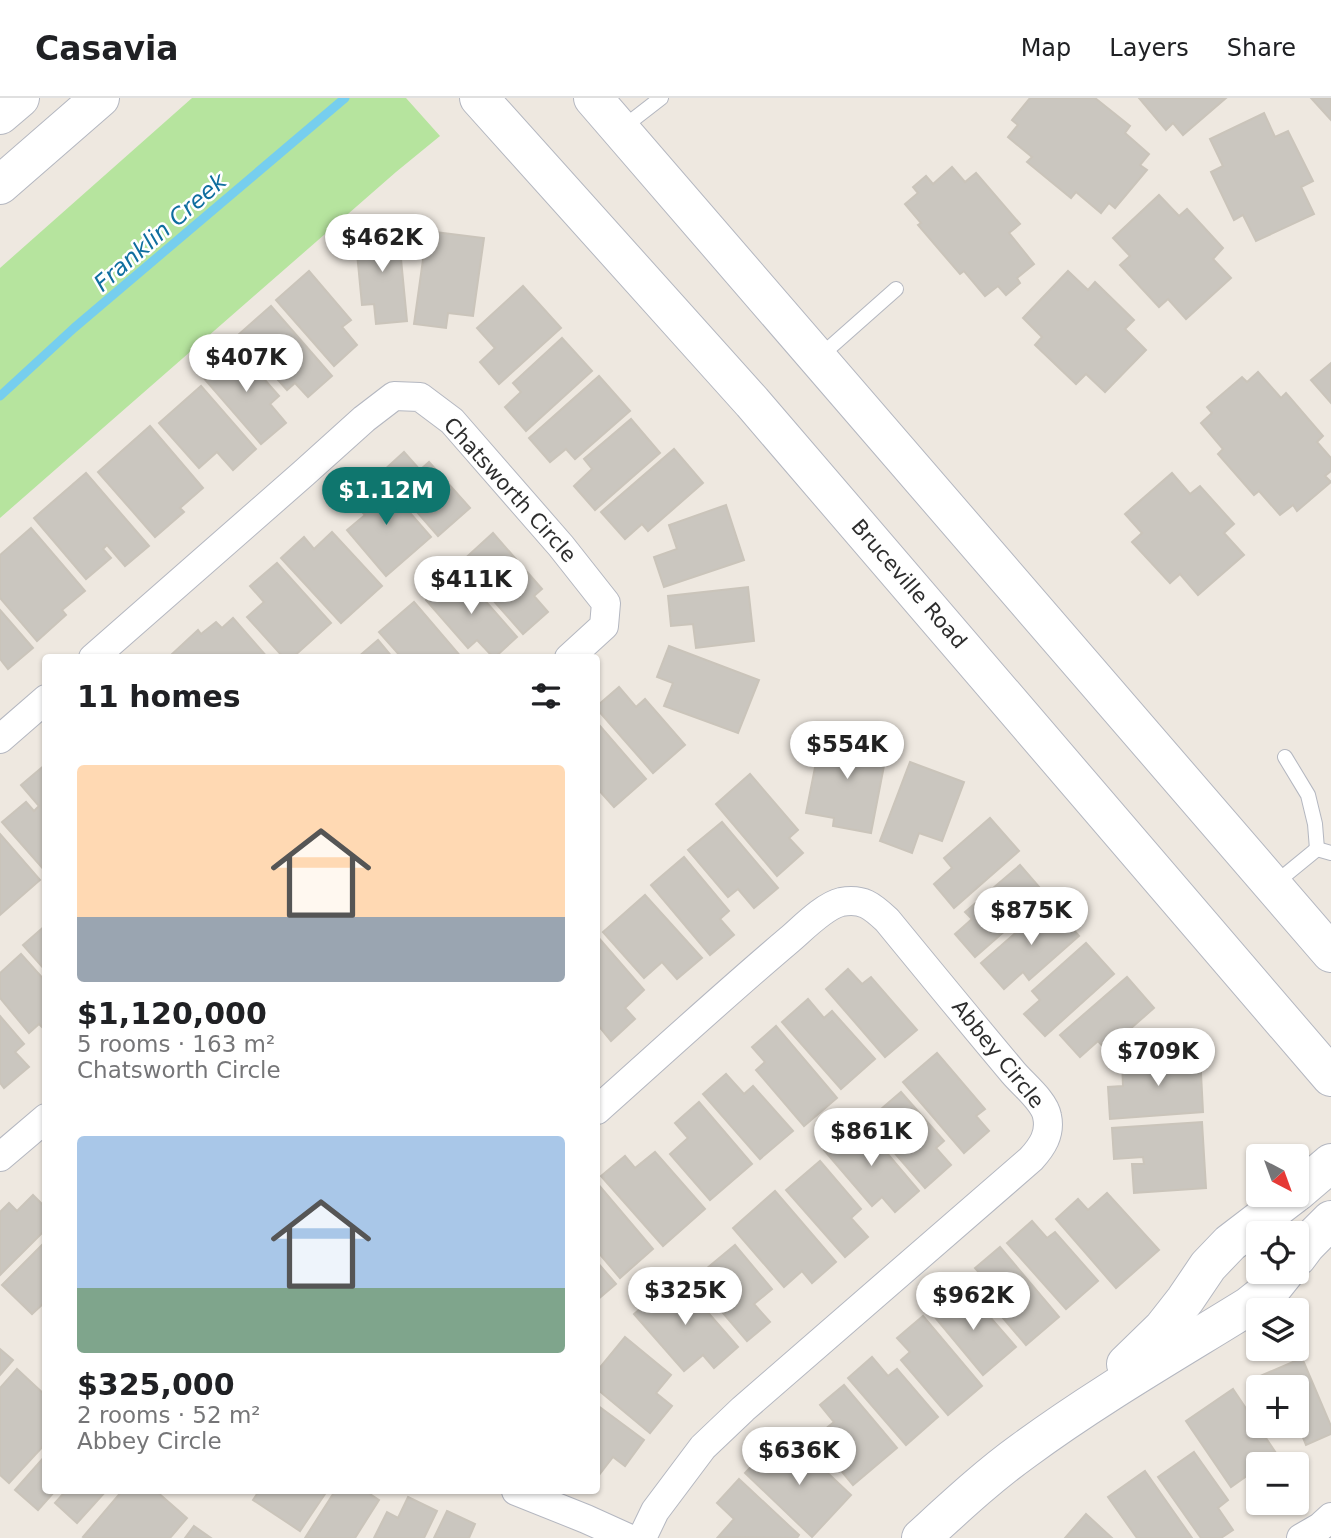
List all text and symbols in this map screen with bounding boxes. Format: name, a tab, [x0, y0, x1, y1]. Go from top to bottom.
text: Casavia	[35, 29, 179, 68]
text: Map	[1021, 34, 1071, 62]
text: Layers	[1109, 34, 1189, 62]
text: Share	[1227, 34, 1296, 62]
water label: Franklin Creek	[89, 166, 233, 296]
pin: $462K	[333, 214, 431, 274]
text: $462K	[341, 224, 423, 250]
pin: $407K	[197, 334, 295, 394]
text: $407K	[205, 344, 287, 370]
street label: Chatsworth Circle	[439, 413, 581, 567]
pin: $1.12M	[329, 468, 443, 527]
text: $1.12M	[338, 477, 434, 503]
street label: Bruceville Road	[846, 515, 972, 653]
pin: $411K	[422, 556, 520, 616]
text: $411K	[430, 566, 512, 592]
icon: filters	[527, 677, 565, 715]
text: 11 homes	[77, 679, 241, 714]
pin: $554K	[798, 722, 896, 781]
text: $554K	[806, 731, 888, 757]
icon: home	[258, 810, 384, 936]
pin: $875K	[982, 888, 1080, 947]
text: $875K	[990, 897, 1072, 923]
street label: Abbey Circle	[947, 995, 1049, 1113]
text: $1,120,000	[77, 996, 267, 1031]
pin: $709K	[1109, 1028, 1207, 1088]
text: 5 rooms · 163 m²	[77, 1031, 275, 1057]
text: $709K	[1117, 1038, 1199, 1064]
text: Chatsworth Circle	[77, 1057, 281, 1083]
pin: $861K	[822, 1108, 920, 1168]
text: $861K	[830, 1118, 912, 1144]
north arrow	[1246, 1144, 1309, 1208]
map controls	[1246, 1144, 1309, 1515]
icon: home	[258, 1181, 384, 1307]
button: locate	[1246, 1221, 1309, 1284]
pin: $325K	[636, 1268, 734, 1327]
pin: $962K	[924, 1272, 1022, 1332]
text: $325K	[644, 1277, 726, 1303]
text: $962K	[932, 1282, 1014, 1308]
button: layers	[1246, 1298, 1309, 1361]
text: $325,000	[77, 1367, 235, 1402]
button: +	[1246, 1375, 1309, 1438]
text: 2 rooms · 52 m²	[77, 1402, 261, 1428]
text: Abbey Circle	[77, 1428, 222, 1454]
pin: $636K	[750, 1428, 848, 1487]
text: $636K	[758, 1437, 840, 1463]
button: −	[1246, 1452, 1309, 1515]

